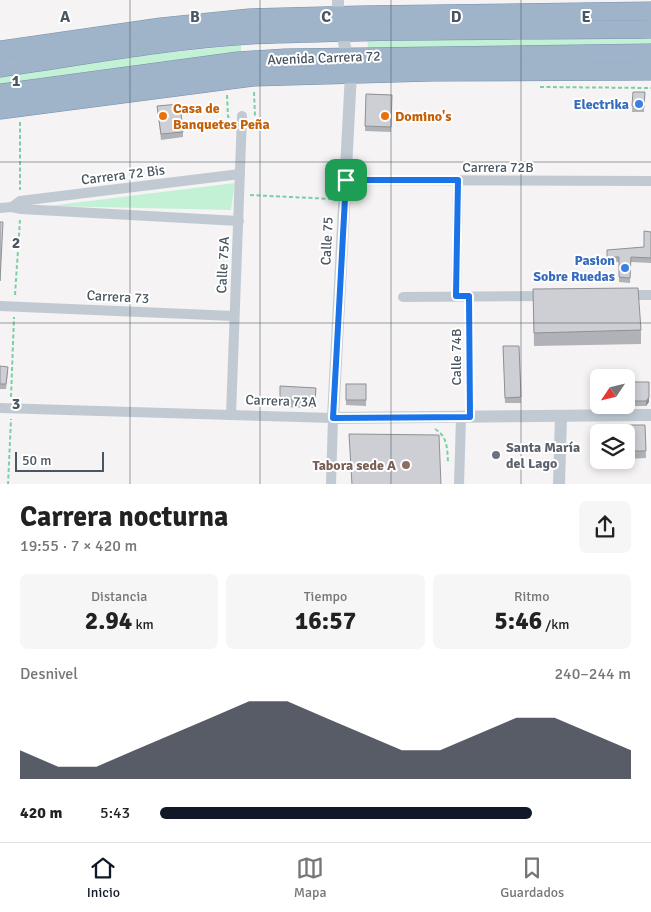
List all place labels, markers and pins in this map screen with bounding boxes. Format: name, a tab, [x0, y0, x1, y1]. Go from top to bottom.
place label: Electrika	[573, 96, 629, 113]
marker: Electrika	[633, 98, 645, 110]
place label: Casa de Banquetes Peña	[173, 100, 270, 133]
place label: Domino's	[395, 108, 452, 125]
marker: Casa de Banquetes Peña	[157, 110, 169, 122]
marker: Domino's	[379, 110, 391, 122]
pin	[325, 159, 367, 201]
place label: Pasion Sobre Ruedas	[533, 252, 615, 285]
marker: Pasion Sobre Ruedas	[619, 262, 631, 274]
place label: Santa María del Lago	[506, 439, 580, 472]
marker: Santa María del Lago	[490, 449, 502, 461]
place label: Tabora sede A	[313, 457, 396, 474]
marker: Tabora sede A	[400, 459, 412, 471]

